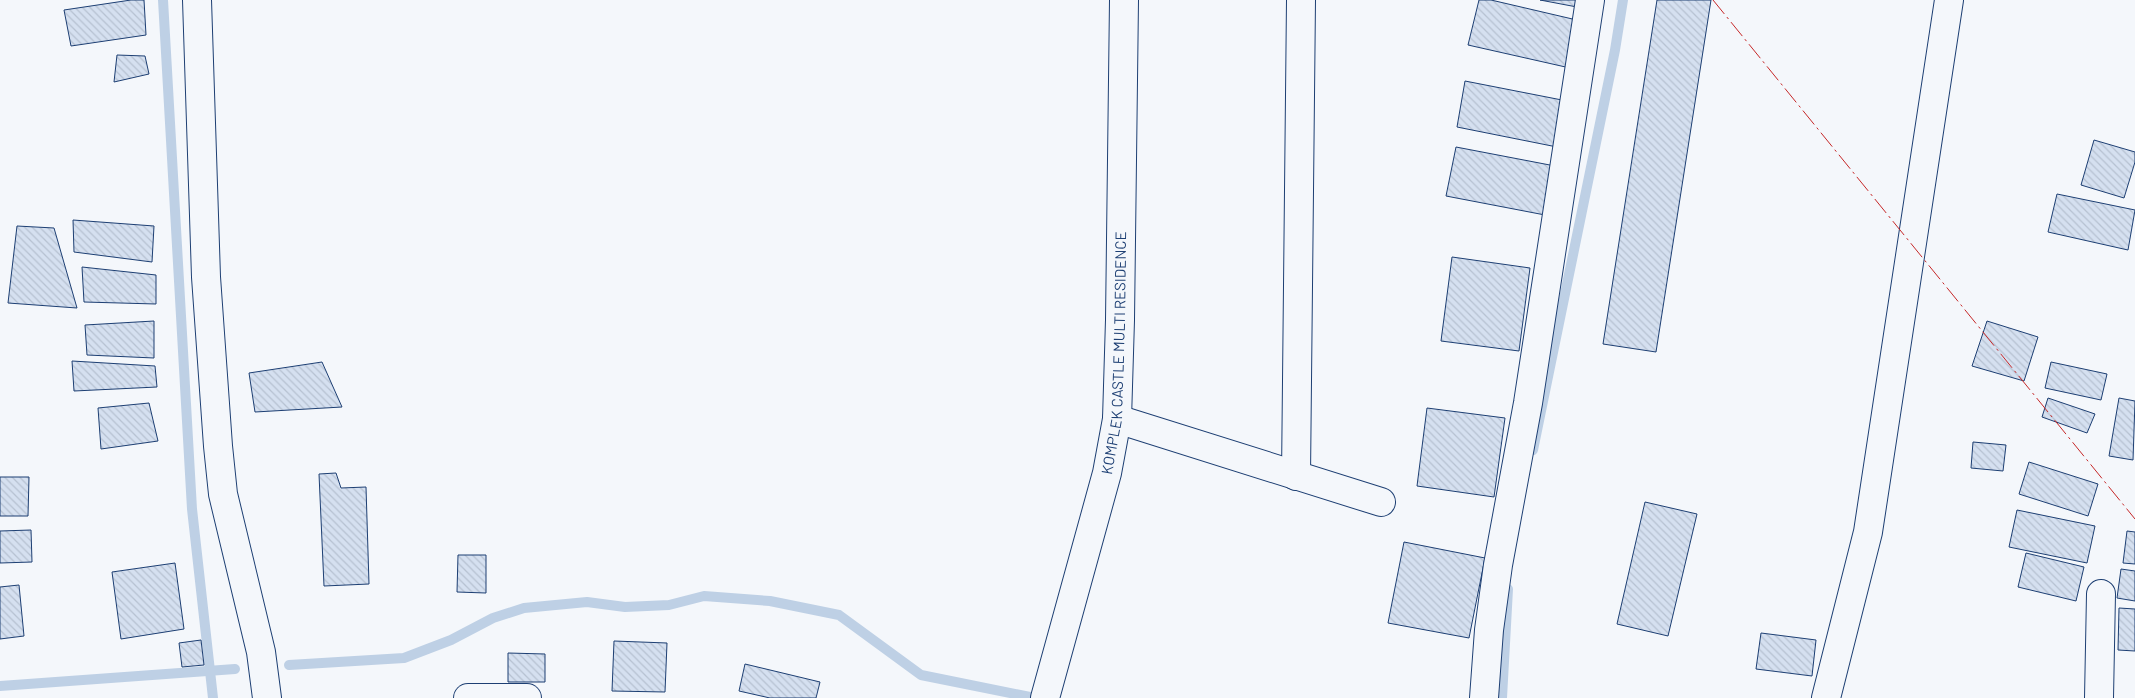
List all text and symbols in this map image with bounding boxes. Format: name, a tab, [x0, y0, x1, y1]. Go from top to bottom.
street label: KOMPLEK CASTLE MULTI RESIDENCE	[1097, 231, 1129, 476]

